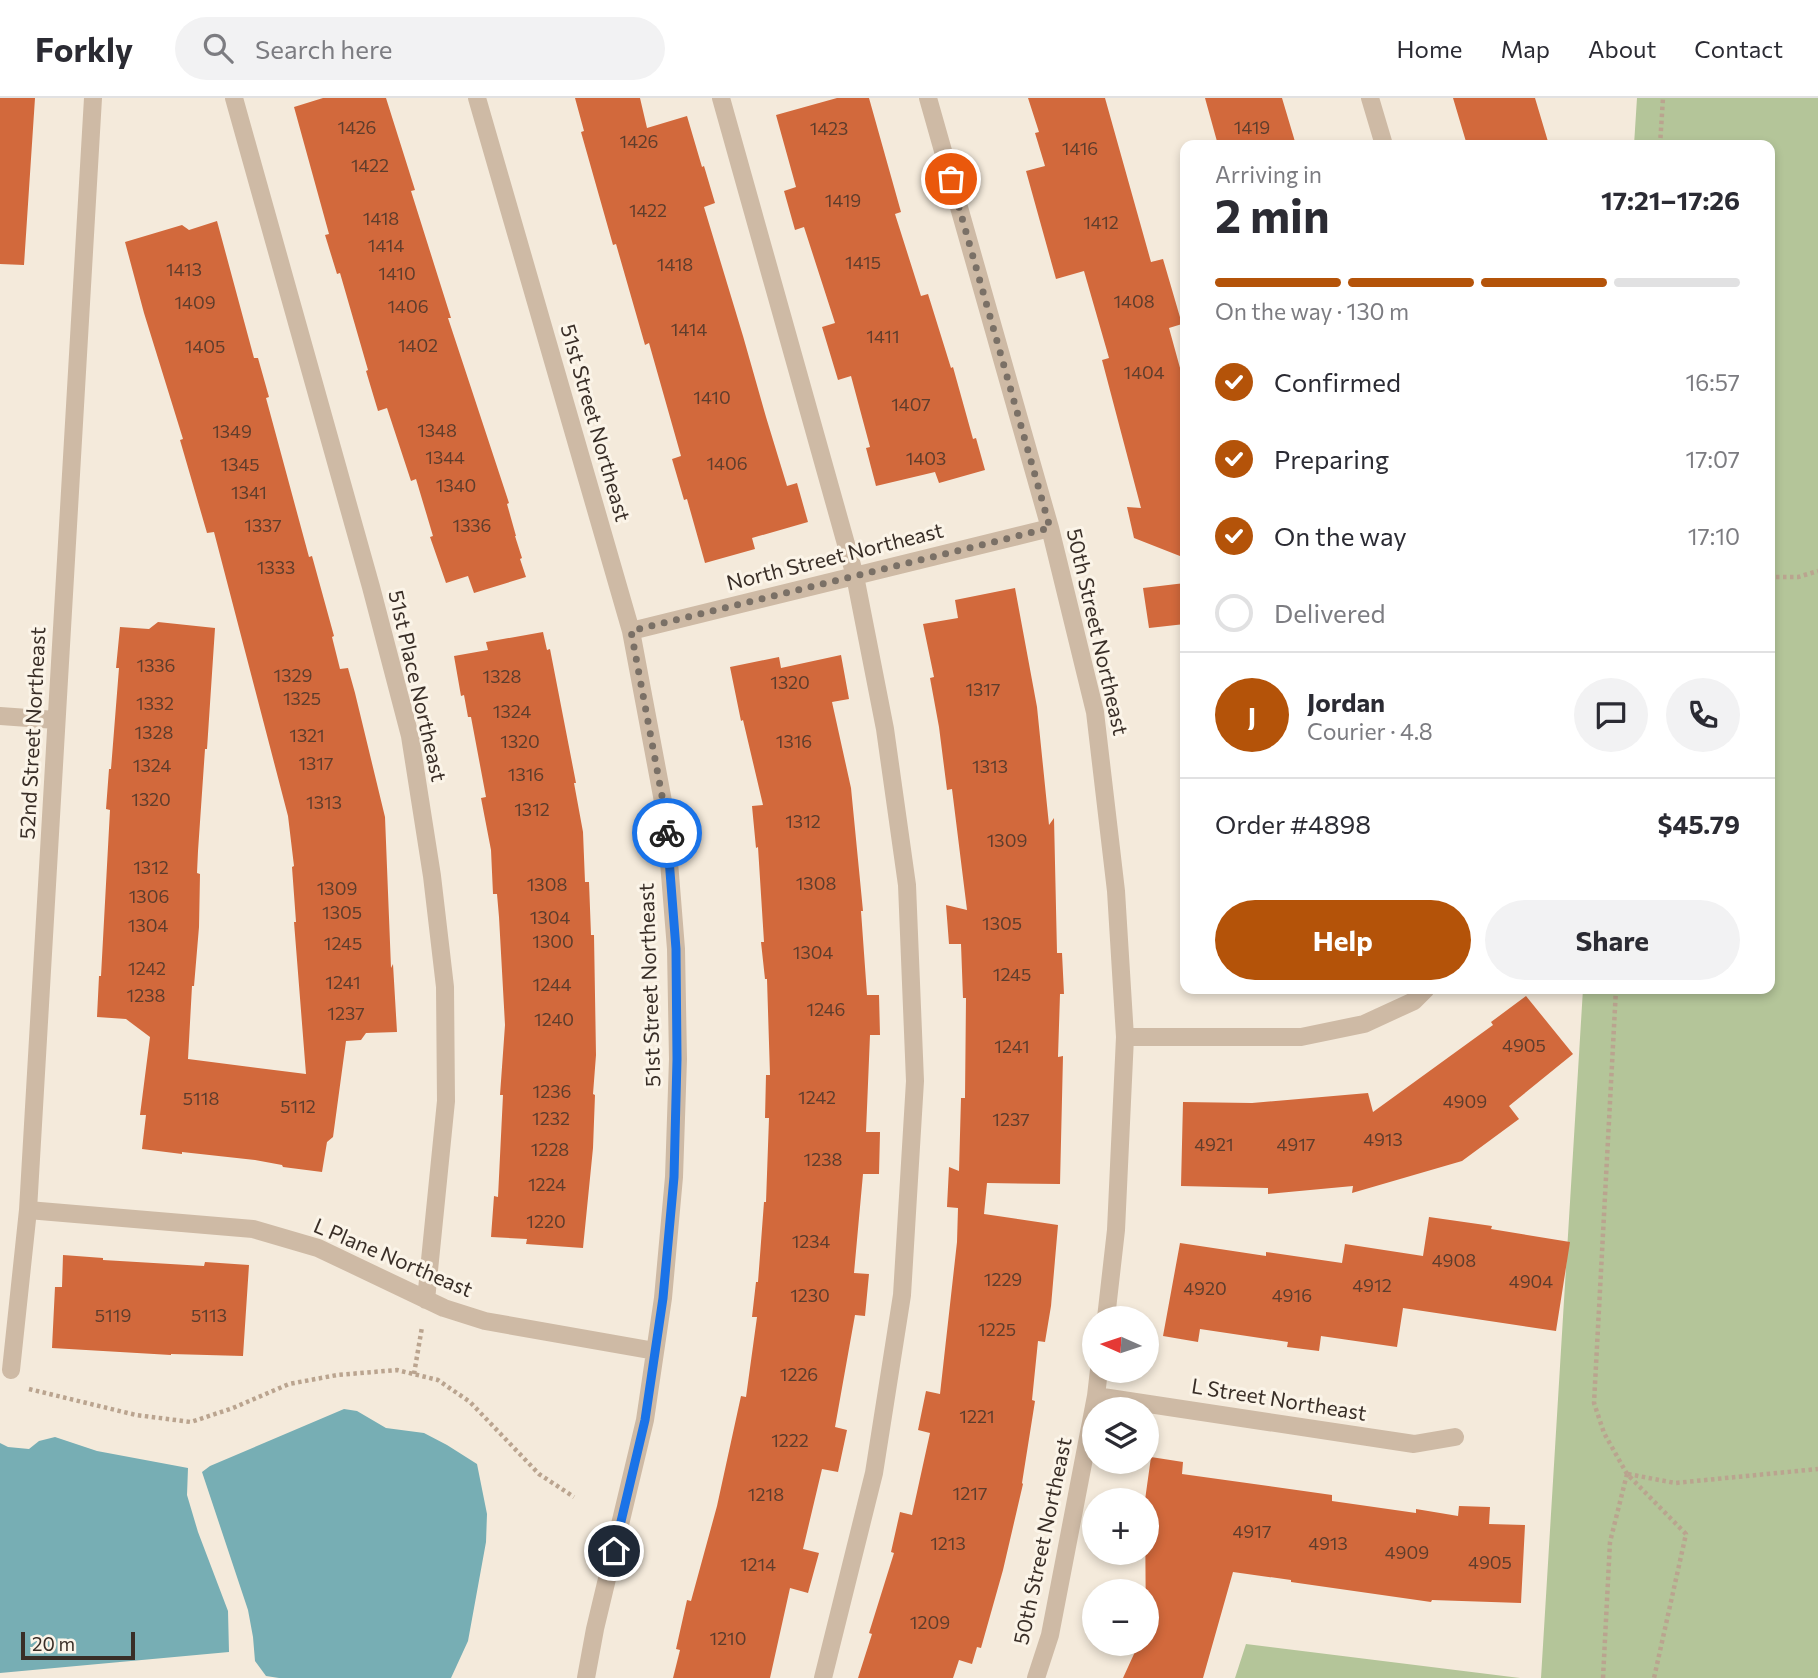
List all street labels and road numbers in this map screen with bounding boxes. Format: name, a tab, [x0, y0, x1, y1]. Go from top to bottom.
street label: 51st Street Northeast	[556, 321, 637, 524]
street label: North Street Northeast	[724, 517, 946, 595]
street label: 50th Street Northeast	[1063, 526, 1134, 737]
street label: 51st Place Northeast	[384, 587, 453, 784]
street label: 52nd Street Northeast	[13, 626, 50, 840]
street label: 51st Street Northeast	[632, 883, 665, 1087]
street label: L Plane Northeast	[310, 1212, 477, 1301]
street label: L Street Northeast	[1190, 1372, 1369, 1425]
street label: 50th Street Northeast	[1007, 1435, 1076, 1647]

